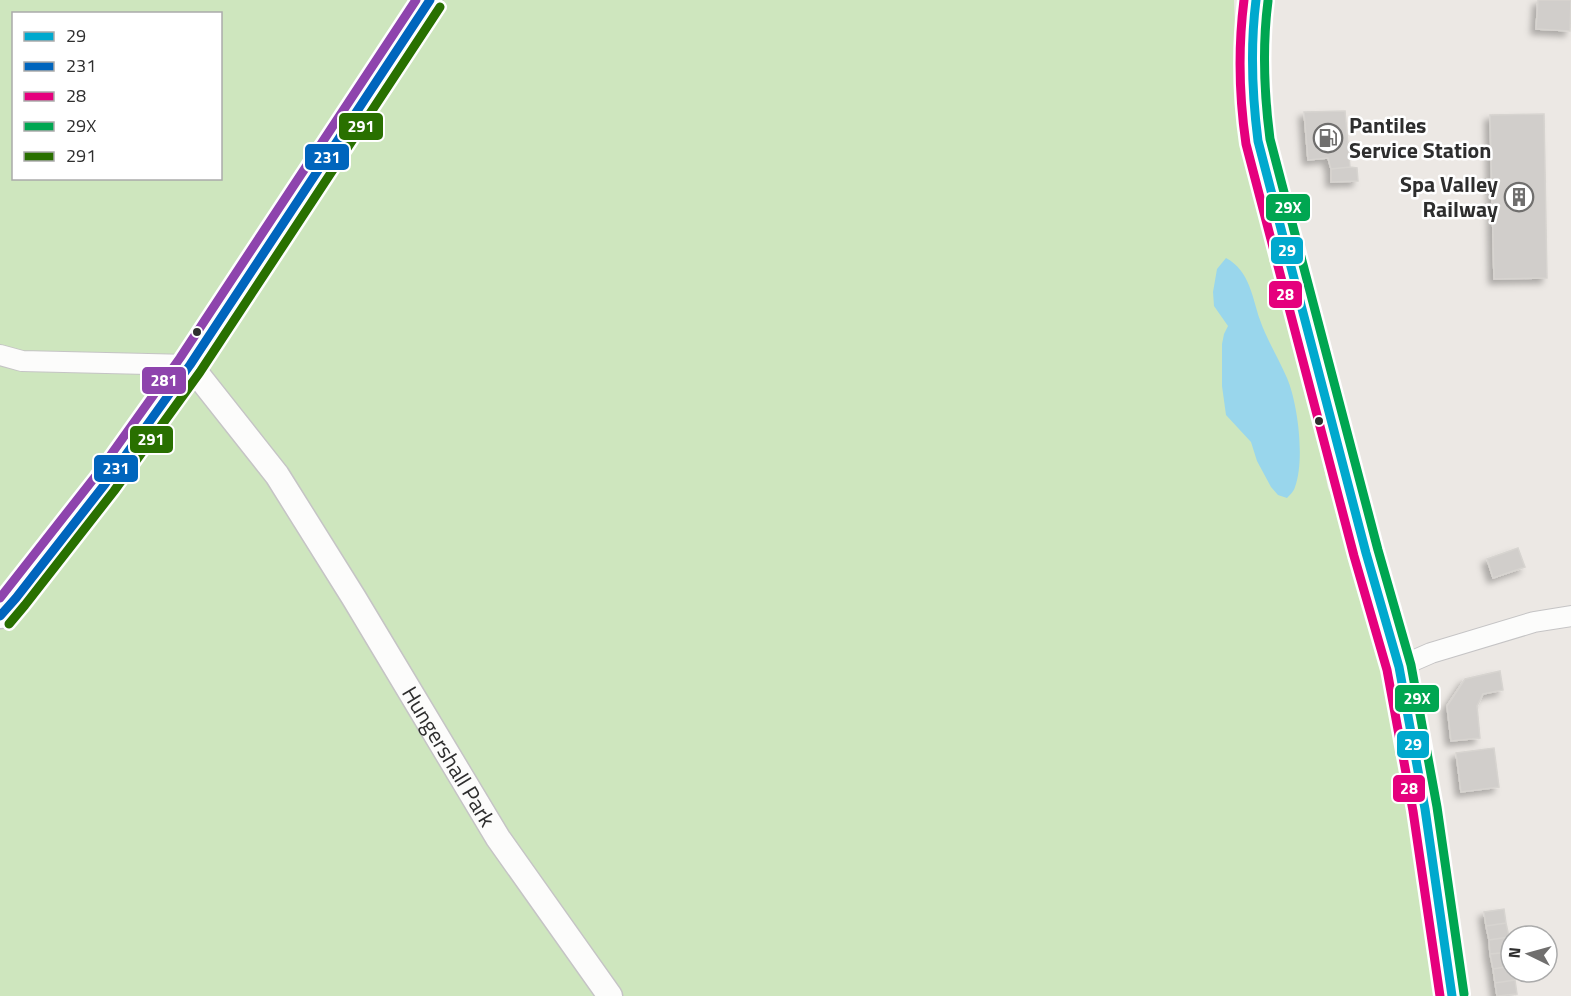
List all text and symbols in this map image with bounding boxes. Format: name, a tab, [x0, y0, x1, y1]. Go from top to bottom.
legend	[12, 12, 222, 180]
text: 29	[66, 22, 86, 49]
text: 231	[66, 52, 96, 79]
text: 28	[66, 82, 86, 109]
place label: Pantiles Service Station	[1349, 108, 1491, 167]
text: 29X	[66, 112, 96, 139]
line badge: 291	[338, 112, 384, 141]
text: 291	[348, 114, 374, 138]
fuel station icon: Pantiles Service Station	[1312, 122, 1344, 154]
text: 291	[66, 142, 96, 169]
line badge: 231	[304, 143, 350, 171]
text: 231	[314, 145, 340, 169]
place label: Spa Valley Railway	[1400, 167, 1498, 226]
building icon: Spa Valley Railway	[1503, 181, 1535, 213]
line badge: 29X	[1265, 193, 1311, 222]
text: 29X	[1274, 195, 1302, 219]
line badge: 29	[1270, 236, 1304, 265]
text: 29	[1278, 238, 1296, 262]
line badge: 28	[1268, 280, 1303, 309]
text: 28	[1276, 282, 1294, 306]
unlabelled marker	[191, 326, 203, 338]
line badge: 281	[141, 366, 187, 395]
text: 281	[151, 368, 177, 392]
unlabelled marker	[1313, 415, 1325, 427]
line badge: 291	[129, 425, 174, 454]
text: 291	[138, 427, 164, 451]
line badge: 231	[93, 454, 139, 483]
text: 231	[103, 456, 129, 480]
street label: Hungershall Park	[394, 680, 505, 834]
line badge: 29X	[1394, 684, 1440, 713]
text: 29X	[1403, 686, 1431, 710]
line badge: 29	[1396, 730, 1430, 759]
text: 29	[1404, 732, 1422, 756]
line badge: 28	[1392, 774, 1426, 803]
text: 28	[1400, 776, 1418, 800]
north arrow	[1499, 924, 1559, 984]
text: N	[1502, 946, 1526, 959]

